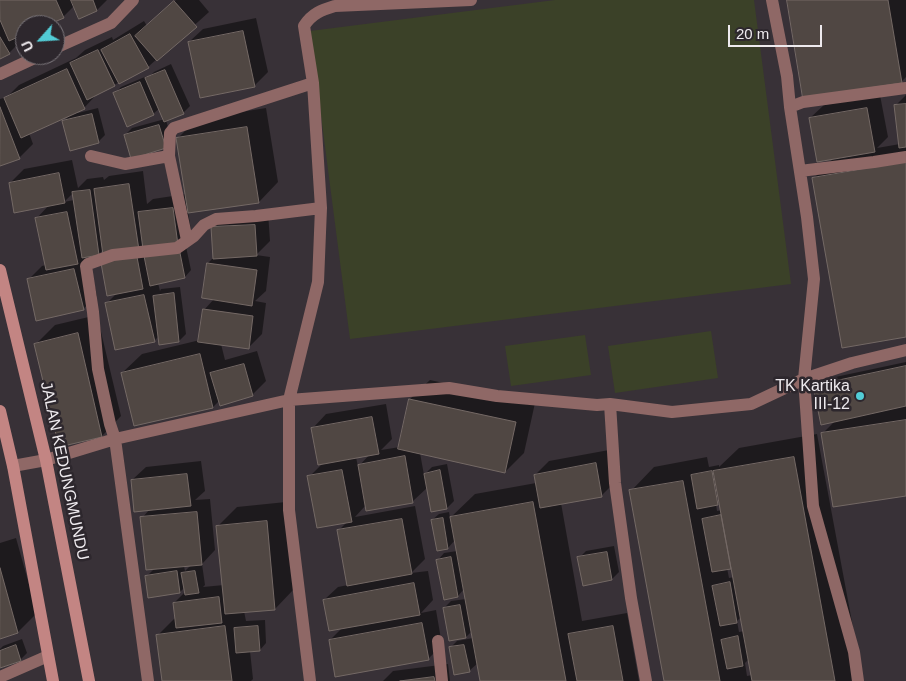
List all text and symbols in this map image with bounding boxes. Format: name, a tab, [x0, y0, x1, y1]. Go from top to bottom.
north arrow	[15, 15, 65, 65]
scale bar	[731, 15, 825, 47]
text: 20 m	[736, 25, 769, 42]
text: U	[18, 38, 37, 54]
place label: TK Kartika III-12	[775, 377, 850, 415]
street label: JALAN KEDUNGMUNDU	[36, 380, 92, 562]
marker: TK Kartika III-12	[854, 390, 866, 402]

